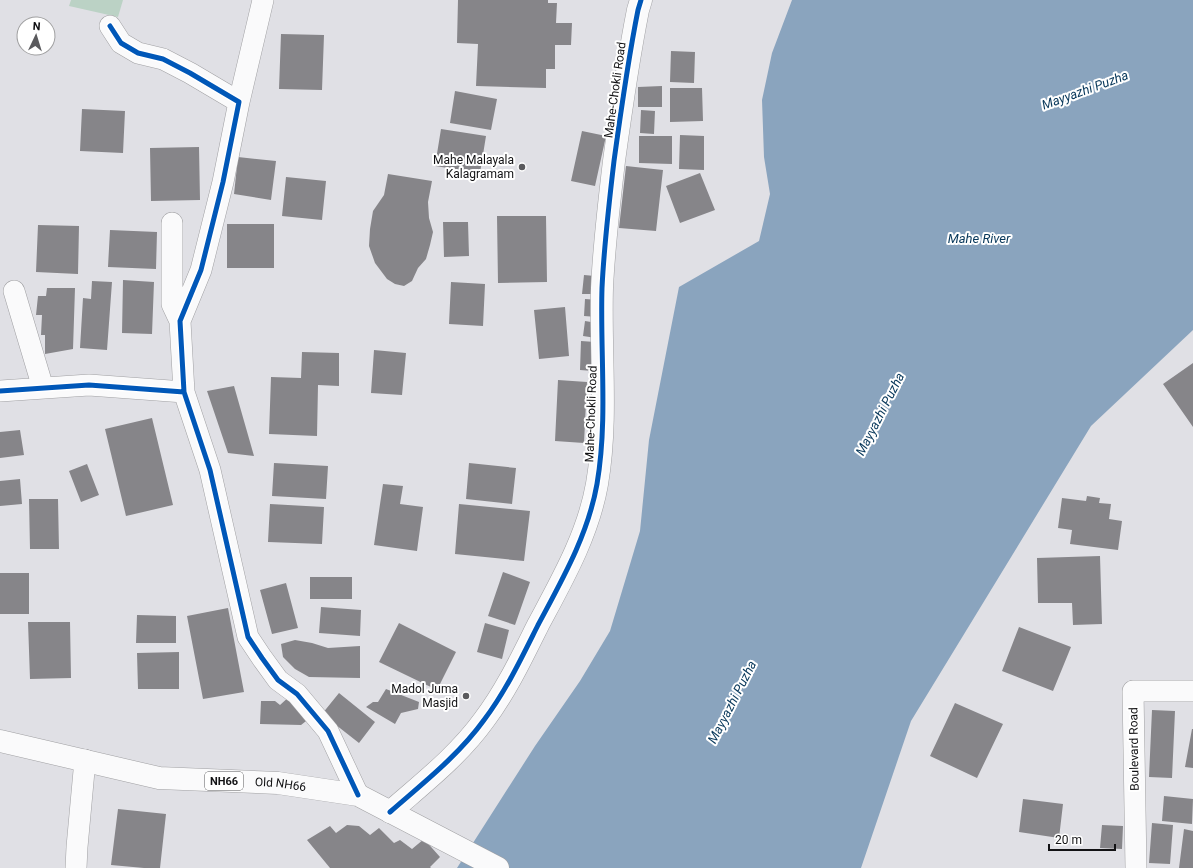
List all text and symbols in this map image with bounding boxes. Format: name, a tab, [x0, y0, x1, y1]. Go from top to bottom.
north arrow	[16, 16, 56, 56]
text: N	[32, 20, 41, 33]
street label: Mahe-Chokli Road	[601, 41, 629, 139]
water label: Mayyazhi Puzha	[1040, 67, 1130, 113]
place label: Mahe Malayala Kalagramam	[433, 153, 514, 181]
marker: Mahe Malayala Kalagramam	[517, 162, 527, 172]
water label: Mahe River	[948, 231, 1011, 246]
street label: Mahe-Chokli Road	[582, 365, 600, 463]
water label: Mayyazhi Puzha	[853, 370, 907, 458]
water label: Mayyazhi Puzha	[705, 658, 759, 746]
place label: Madol Juma Masjid	[391, 682, 458, 710]
marker: Madol Juma Masjid	[461, 691, 471, 701]
street label: Boulevard Road	[1126, 707, 1142, 791]
road number: NH66	[205, 772, 243, 790]
street label: Old NH66	[255, 775, 307, 794]
scale bar	[1049, 826, 1115, 852]
text: 20 m	[1055, 833, 1082, 847]

